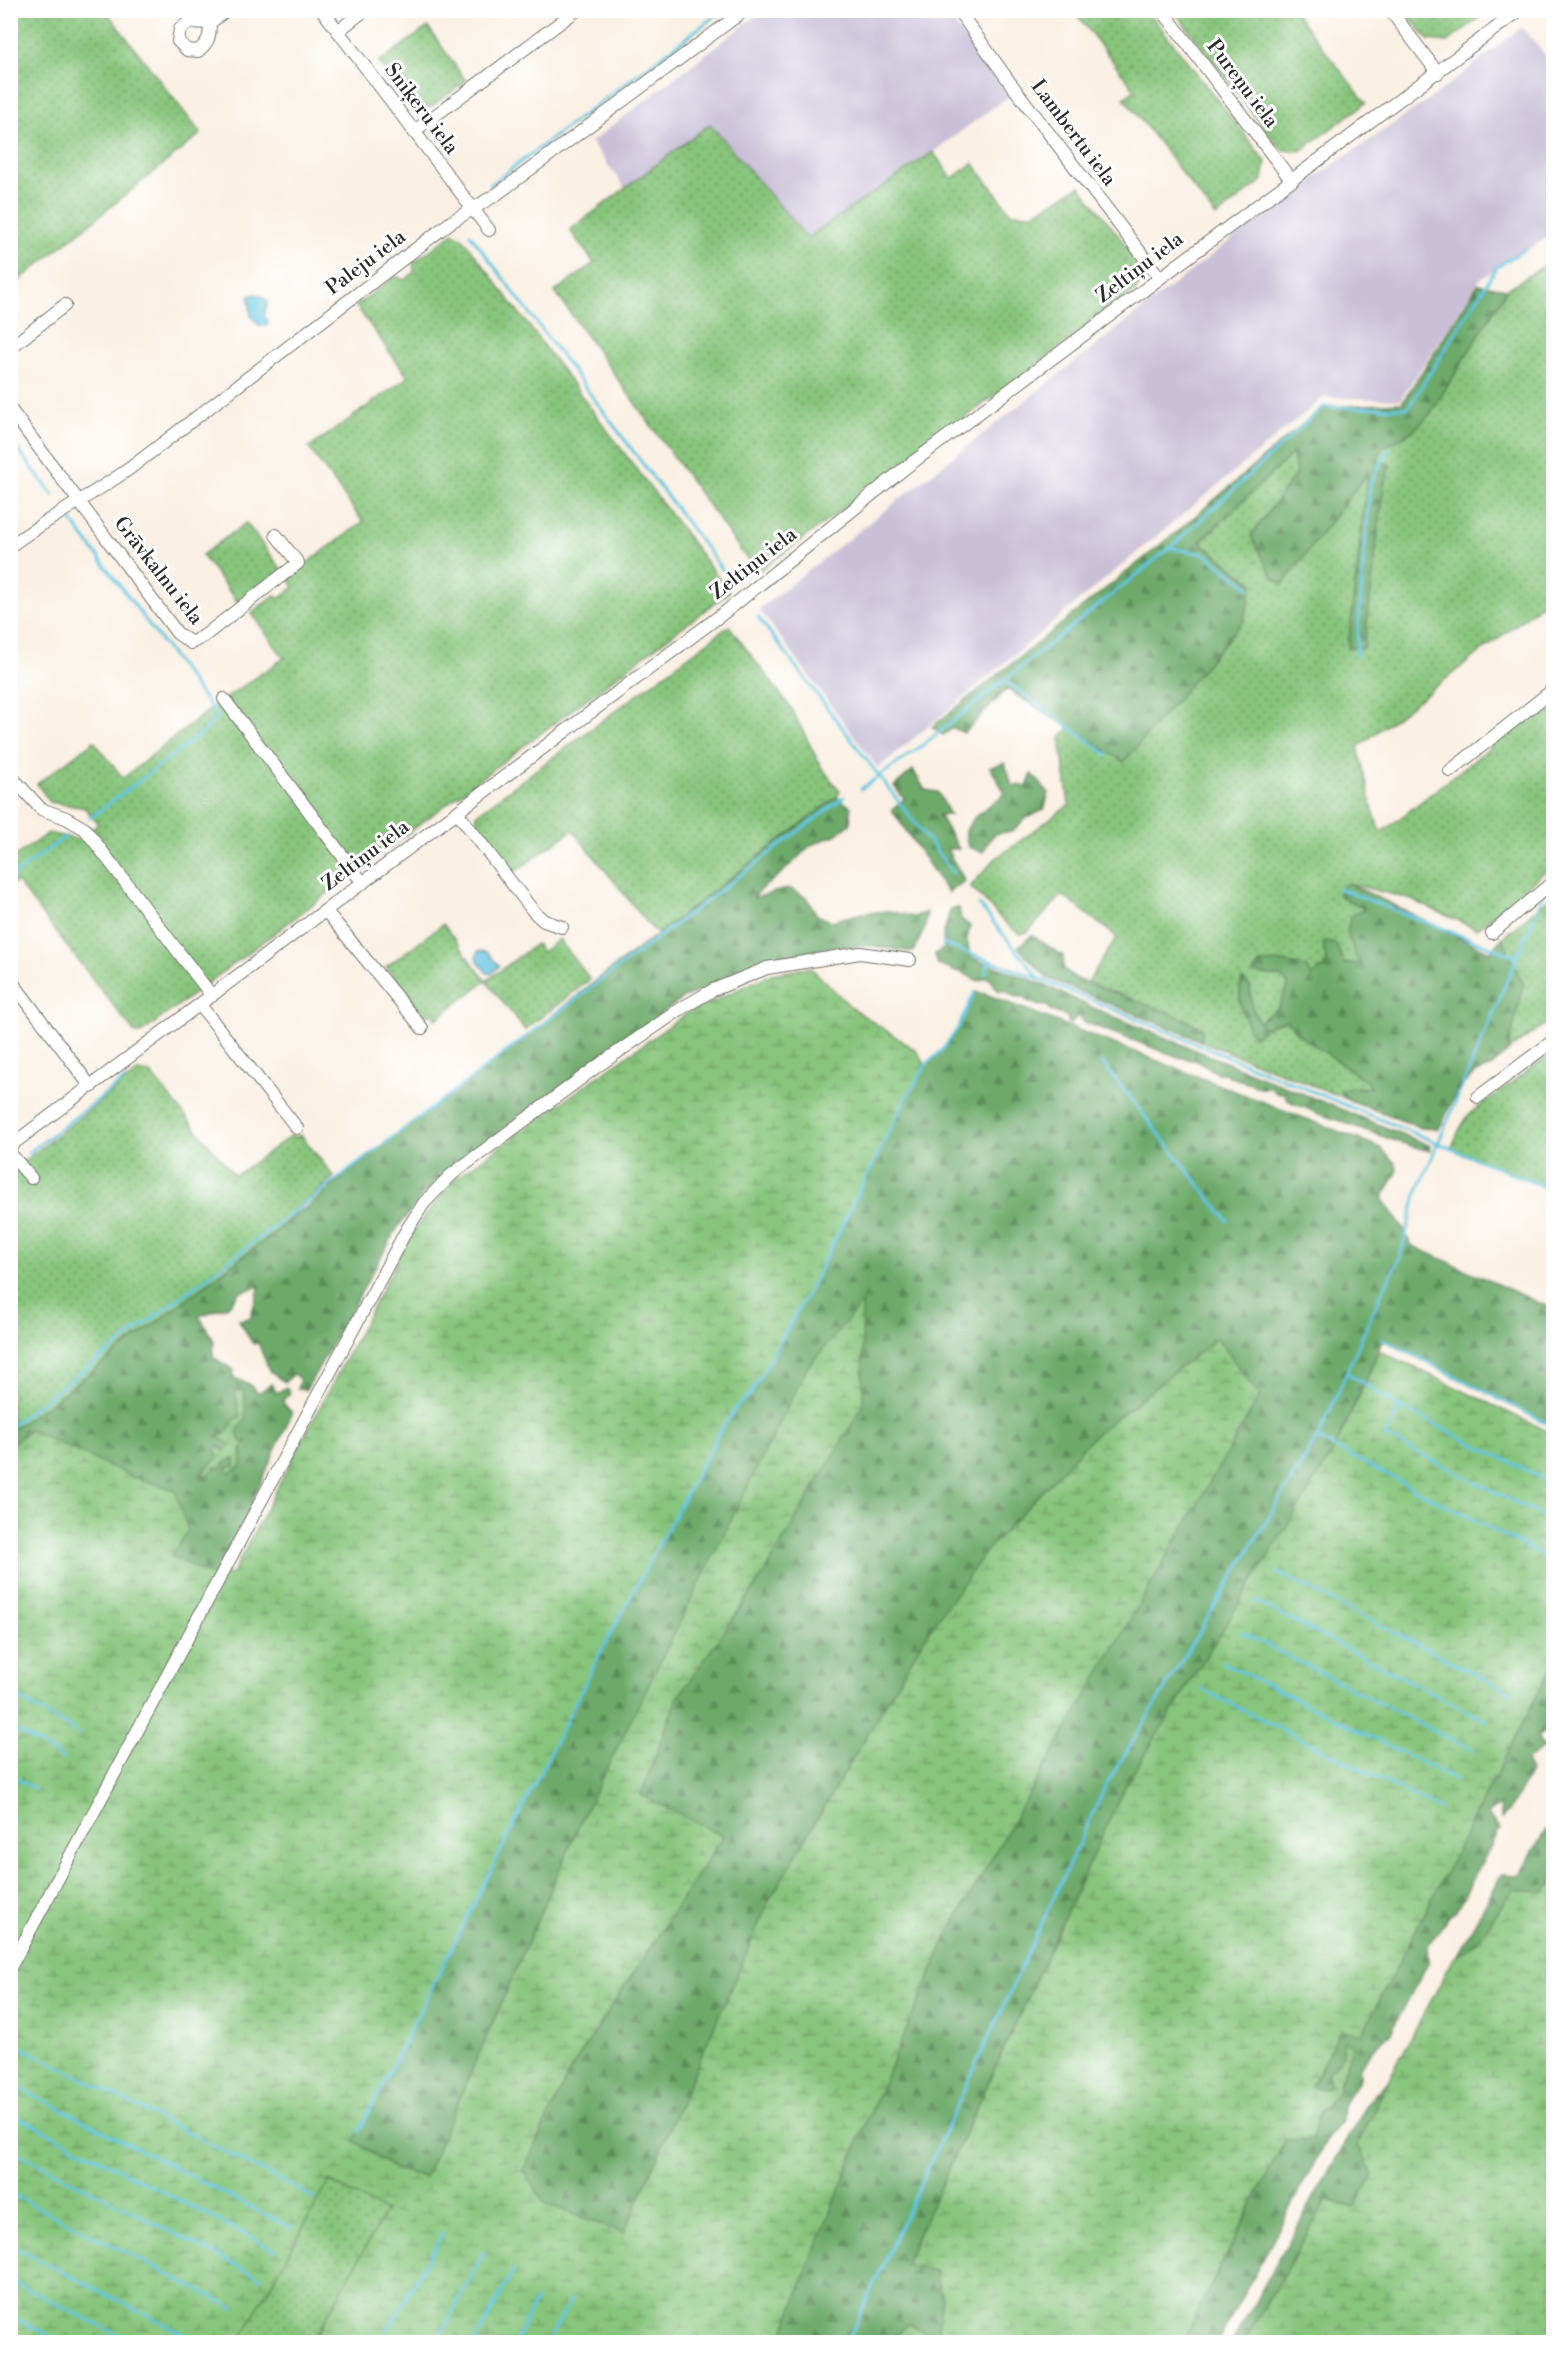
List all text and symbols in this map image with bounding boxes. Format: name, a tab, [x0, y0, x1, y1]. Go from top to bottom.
street label: Pureņu iela	[1201, 35, 1284, 134]
street label: Sniķeru iela	[379, 58, 464, 160]
street label: Lambertu iela	[1025, 75, 1122, 192]
street label: Paleju iela	[321, 224, 412, 301]
street label: Zeltiņu iela	[1091, 227, 1189, 309]
street label: Grāvkalnu iela	[108, 512, 209, 631]
street label: Zeltiņu iela	[706, 522, 803, 606]
street label: Zeltiņu iela	[317, 815, 415, 897]

